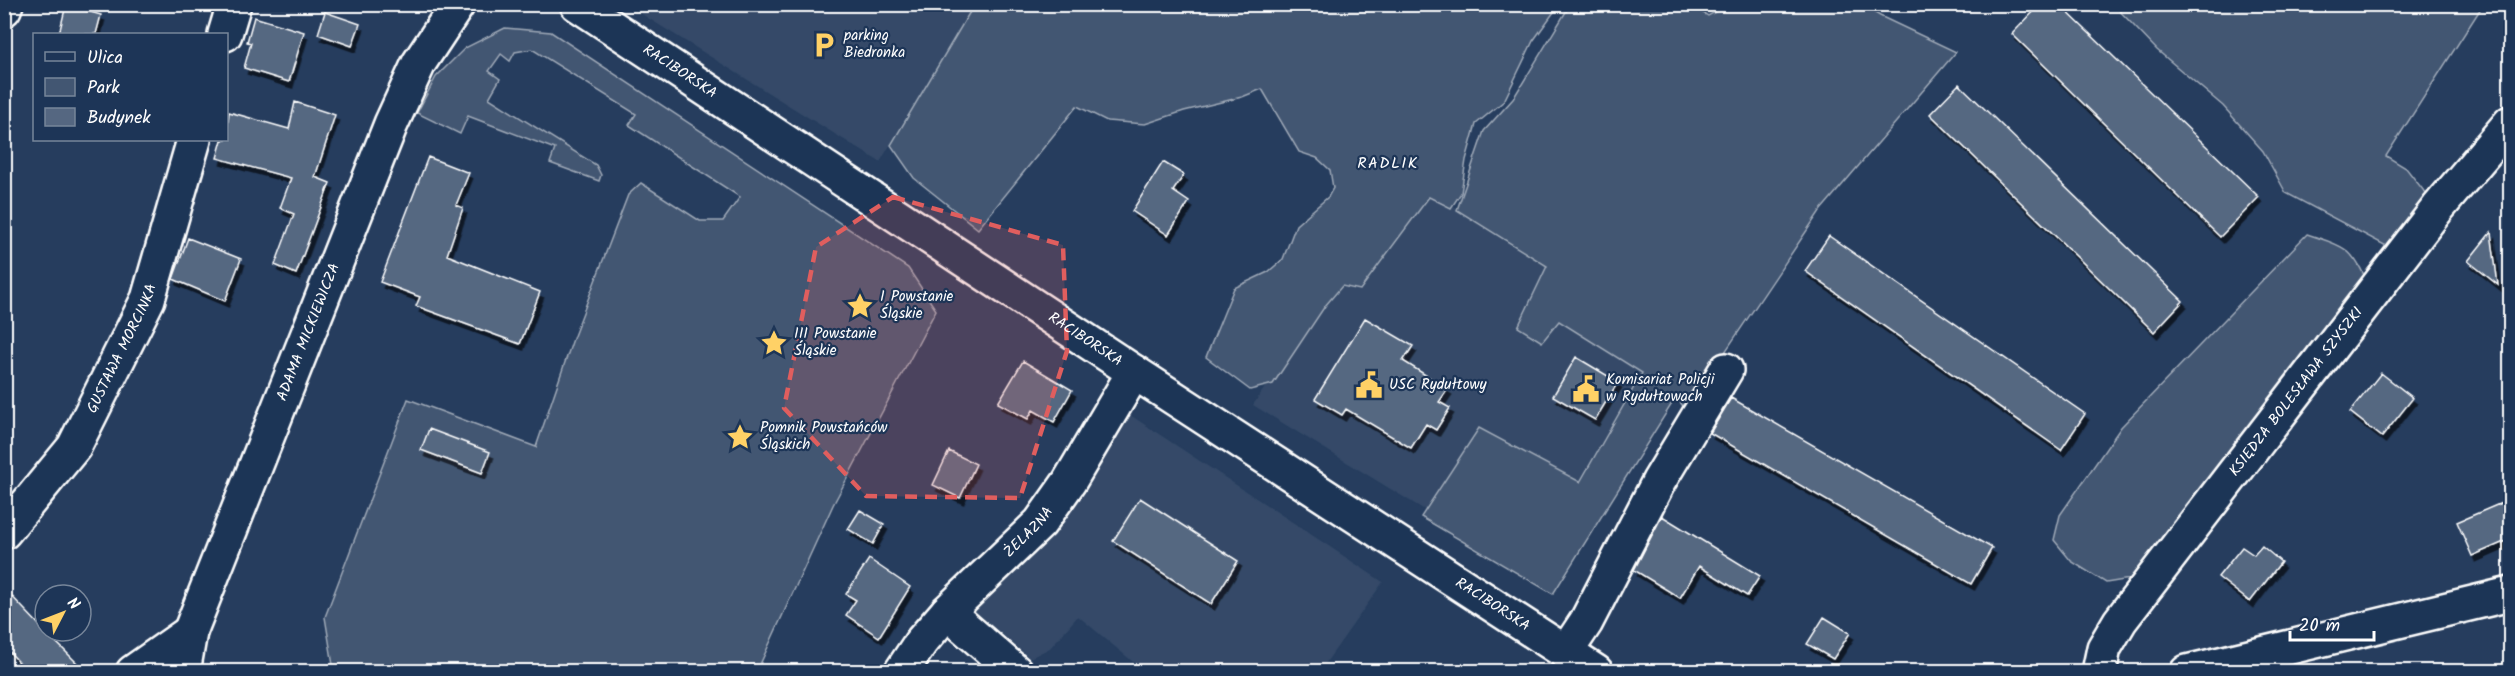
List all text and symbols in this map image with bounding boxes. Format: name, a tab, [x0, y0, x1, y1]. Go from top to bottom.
place label: parking Biedronka	[843, 24, 905, 65]
parking icon: parking Biedronka	[809, 30, 839, 60]
legend	[33, 33, 228, 141]
street label: RACIBORSKA	[638, 38, 722, 105]
text: Ulica	[87, 44, 123, 73]
text: Park	[87, 74, 120, 103]
text: Budynek	[87, 104, 151, 133]
district label: RADLIK	[1357, 151, 1419, 176]
street label: ADAMA MICKIEWICZA	[270, 260, 347, 405]
street label: GUSTAWA MORCINKA	[81, 281, 164, 417]
place label: I Powstanie Śląskie	[880, 285, 953, 326]
place icon: I Powstanie Śląskie	[845, 291, 875, 321]
street label: KSIĘDZA BOLESŁAWA SZYSZKI	[2223, 302, 2370, 482]
street label: RACIBORSKA	[1043, 306, 1127, 373]
place label: III Powstanie Śląskie	[794, 322, 877, 363]
place icon: III Powstanie Śląskie	[759, 328, 789, 358]
place label: Komisariat Policji w Rydułtowach	[1606, 368, 1716, 409]
public building icon: USC Rydułtowy	[1354, 370, 1384, 400]
place label: USC Rydułtowy	[1389, 373, 1488, 397]
public building icon: Komisariat Policji w Rydułtowach	[1571, 374, 1601, 404]
place label: Pomnik Powstańców Śląskich	[760, 416, 888, 457]
place icon: Pomnik Powstańców Śląskich	[725, 422, 755, 452]
street label: ŻELAZNA	[998, 502, 1060, 564]
street label: RACIBORSKA	[1450, 572, 1535, 638]
north arrow	[33, 583, 93, 643]
text: N	[60, 592, 86, 616]
scale bar	[2290, 604, 2374, 642]
text: 20 m	[2299, 612, 2340, 641]

